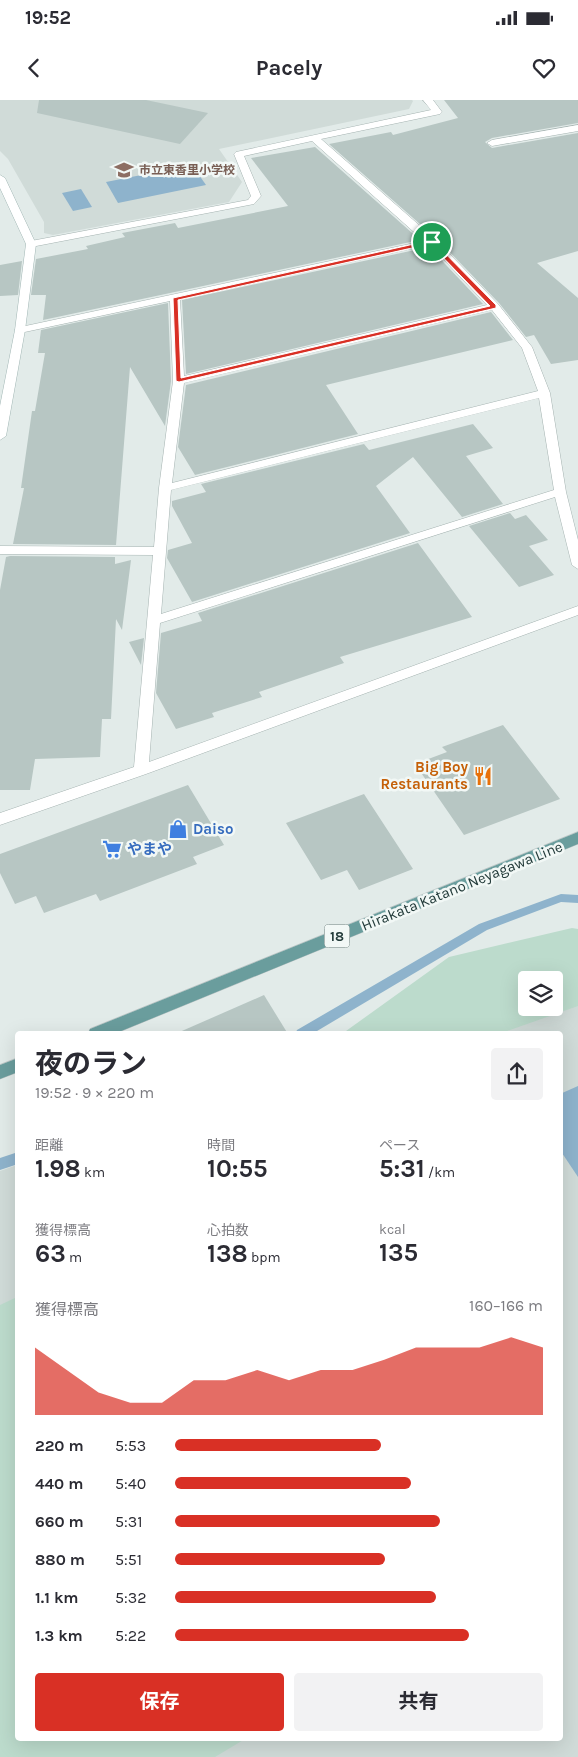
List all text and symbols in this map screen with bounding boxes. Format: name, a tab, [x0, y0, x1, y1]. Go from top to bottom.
text: 19:52	[25, 7, 71, 29]
icon: back	[20, 54, 48, 82]
icon: heart	[530, 54, 558, 82]
text: Pacely	[256, 55, 322, 81]
school or university icon: 市立東香里小学校	[113, 159, 135, 181]
place label: 市立東香里小学校	[139, 163, 235, 177]
pin	[411, 221, 453, 263]
icon: arrive	[418, 228, 446, 256]
place label: Big Boy Restaurants	[381, 758, 468, 793]
restaurant icon: Big Boy Restaurants	[472, 765, 494, 787]
shop icon: Daiso	[167, 818, 189, 840]
place label: Daiso	[193, 820, 233, 838]
street label: Hirakata Katano Neyagawa Line	[359, 837, 565, 935]
supermarket icon: やまや	[101, 838, 123, 860]
place label: やまや	[127, 840, 172, 858]
road number: 18	[324, 924, 350, 948]
map controls	[518, 971, 563, 1016]
button: layers	[518, 971, 563, 1016]
text: 夜のラン	[35, 1047, 147, 1080]
button: share	[491, 1048, 543, 1100]
text: 19:52 · 9 × 220 m	[35, 1083, 154, 1102]
text: 距離	[35, 1137, 63, 1154]
text: 時間	[207, 1137, 235, 1154]
text: ペース	[379, 1137, 420, 1154]
text: 1.98	[35, 1154, 81, 1183]
text: 10:55	[207, 1154, 268, 1183]
text: 5:31	[379, 1154, 425, 1183]
text: km	[81, 1164, 105, 1181]
text: /km	[425, 1164, 455, 1181]
text: kcal	[379, 1221, 406, 1238]
text: 獲得標高	[35, 1222, 91, 1239]
text: 心拍数	[207, 1222, 249, 1239]
text: 135	[379, 1238, 418, 1267]
text: 63	[35, 1239, 66, 1268]
text: 138	[207, 1239, 248, 1268]
text: m	[66, 1249, 82, 1266]
text: bpm	[248, 1249, 281, 1266]
text: 160–166 m	[469, 1296, 543, 1315]
text: 獲得標高	[35, 1300, 99, 1319]
text: 220 m	[35, 1436, 84, 1455]
text: 5:53	[115, 1436, 146, 1455]
text: 440 m	[35, 1474, 83, 1493]
text: 5:40	[115, 1474, 146, 1493]
text: 660 m	[35, 1512, 84, 1531]
text: 5:31	[115, 1512, 142, 1531]
text: 880 m	[35, 1550, 85, 1569]
text: 5:51	[115, 1550, 142, 1569]
text: 1.1 km	[35, 1588, 79, 1607]
text: 5:32	[115, 1588, 146, 1607]
text: 1.3 km	[35, 1626, 83, 1645]
text: 5:22	[115, 1626, 146, 1645]
button: 保存	[35, 1673, 284, 1731]
button: 共有	[294, 1673, 543, 1731]

